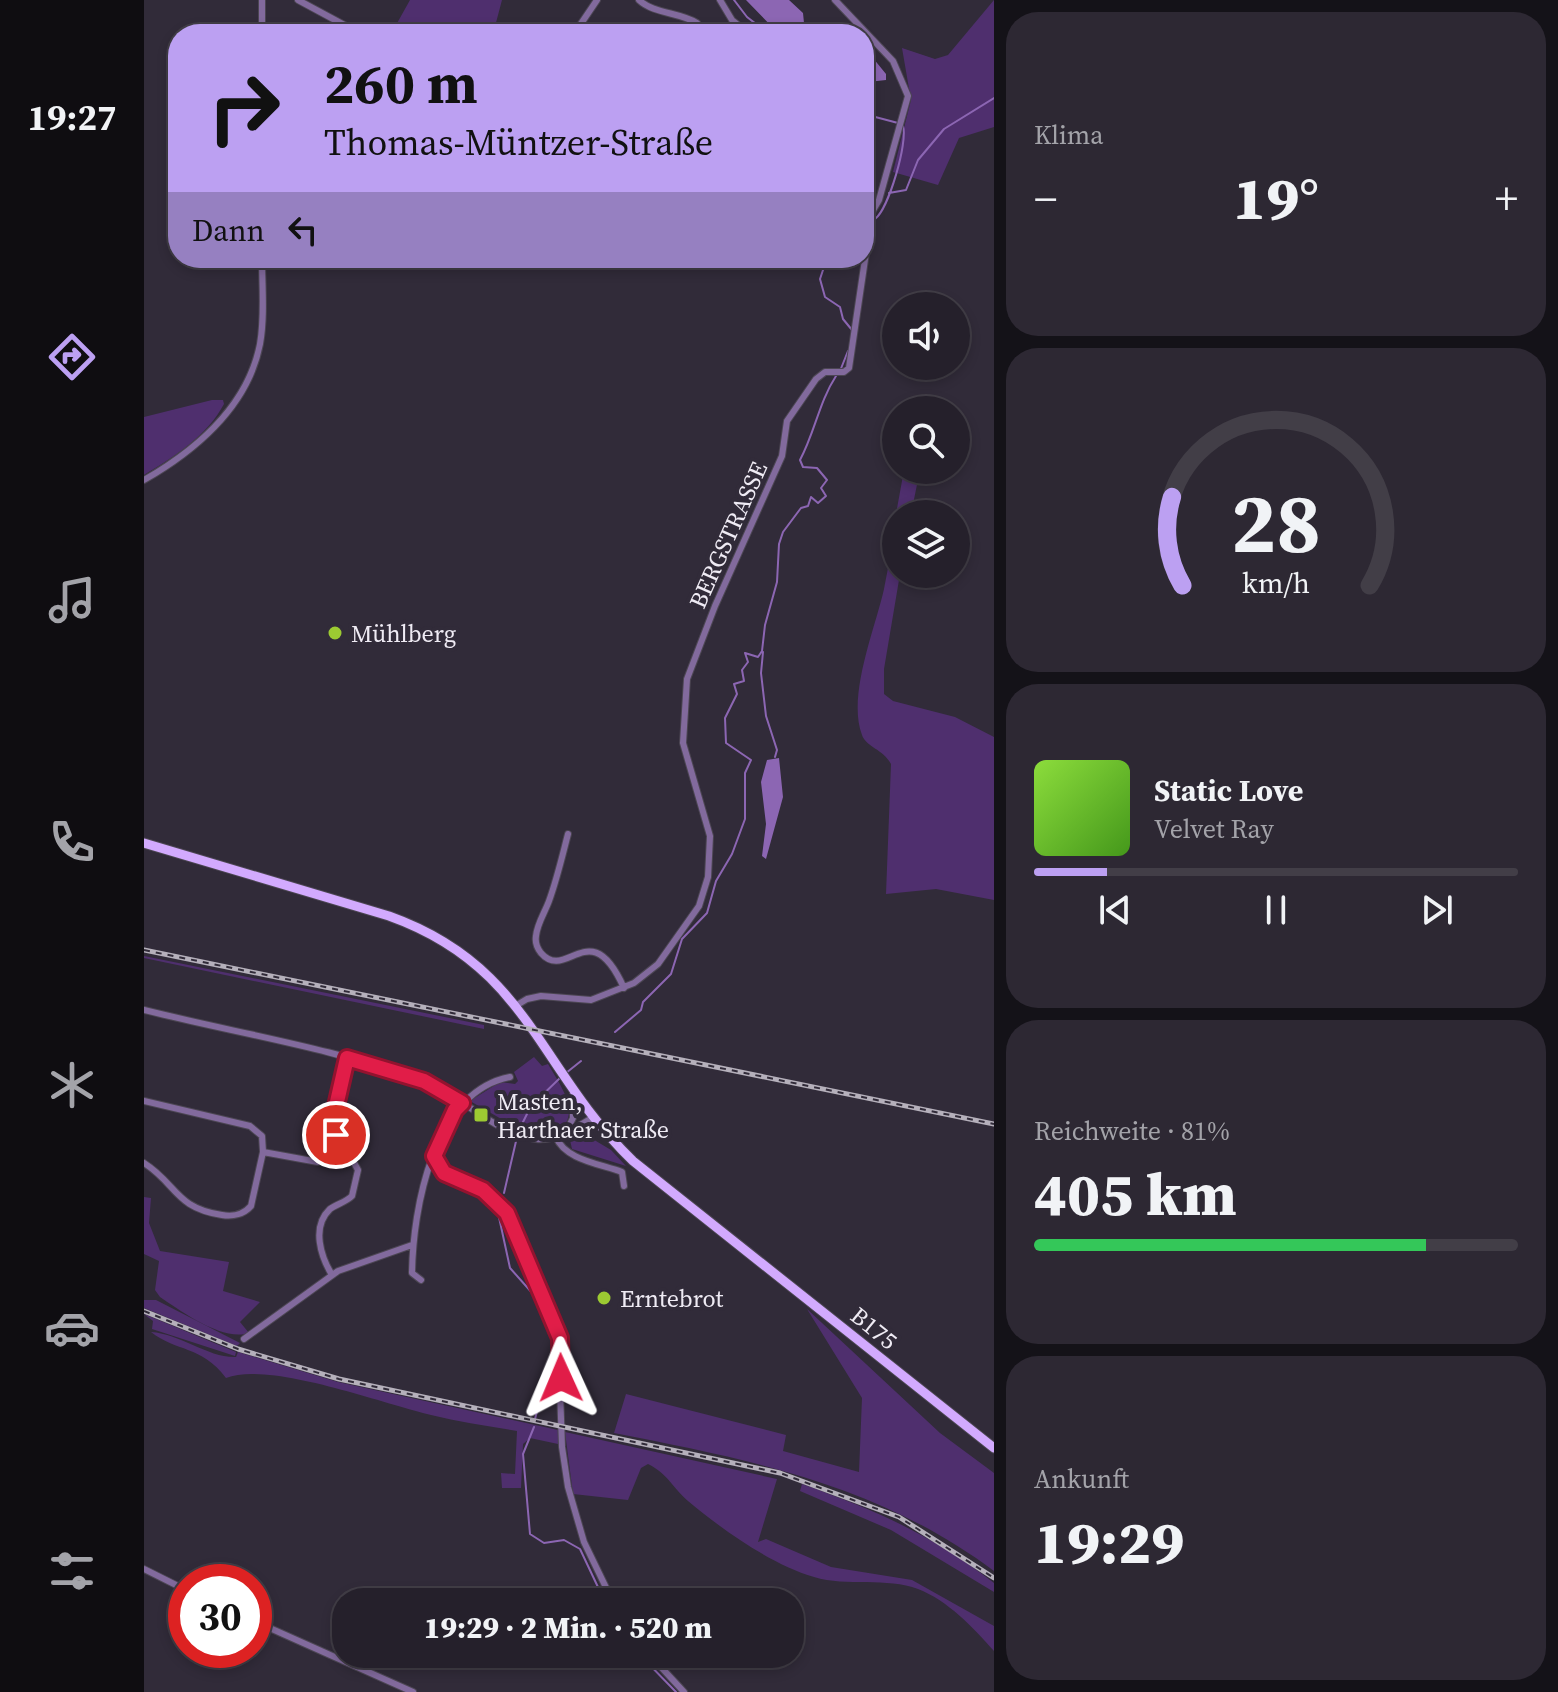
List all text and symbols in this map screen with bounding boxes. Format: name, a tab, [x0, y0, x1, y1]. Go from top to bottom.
text: 260 m	[324, 45, 478, 122]
icon: right	[192, 56, 296, 160]
text: 19:27	[28, 93, 116, 142]
text: Klima	[1034, 117, 1104, 153]
text: Thomas-Müntzer-Straße	[324, 118, 713, 167]
text: 19°	[1233, 157, 1319, 239]
text: −	[1034, 168, 1057, 229]
text: +	[1495, 168, 1518, 229]
icon: left	[281, 208, 325, 252]
text: Dann	[192, 210, 265, 251]
map controls	[882, 292, 970, 588]
button: sound	[882, 292, 970, 380]
icon: directions	[44, 329, 100, 385]
button: search	[882, 396, 970, 484]
street label: BERGSTRASSE	[681, 456, 775, 614]
text: 28	[1231, 466, 1321, 580]
button: layers	[882, 500, 970, 588]
text: km/h	[1242, 563, 1310, 603]
icon: music	[44, 572, 100, 628]
place label: Mühlberg	[351, 617, 456, 650]
marker: Mühlberg	[326, 624, 344, 642]
text: Static Love	[1154, 770, 1303, 811]
text: Velvet Ray	[1154, 811, 1274, 847]
icon: phone	[44, 814, 100, 870]
icon: previous	[1093, 888, 1137, 932]
icon: pause	[1254, 888, 1298, 932]
icon: next	[1415, 888, 1459, 932]
icon: climate	[44, 1057, 100, 1113]
place label: Masten, Harthaer Straße	[497, 1085, 669, 1146]
pin	[302, 1101, 370, 1169]
marker: Masten, Harthaer Straße	[472, 1106, 490, 1124]
icon: arrive	[314, 1113, 358, 1157]
text: Reichweite · 81%	[1034, 1113, 1230, 1149]
text: 405 km	[1034, 1153, 1237, 1235]
place label: Erntebrot	[620, 1282, 724, 1315]
marker: Erntebrot	[595, 1289, 613, 1307]
street label: B175	[844, 1299, 904, 1357]
icon: car	[44, 1300, 100, 1356]
position arrow	[519, 1336, 603, 1420]
text: Ankunft	[1034, 1461, 1129, 1497]
text: 19:29	[1034, 1501, 1184, 1583]
icon: filters	[44, 1543, 100, 1599]
speed limit sign: 30	[168, 1564, 272, 1668]
text: 19:29 · 2 Min. · 520 m	[424, 1607, 712, 1648]

